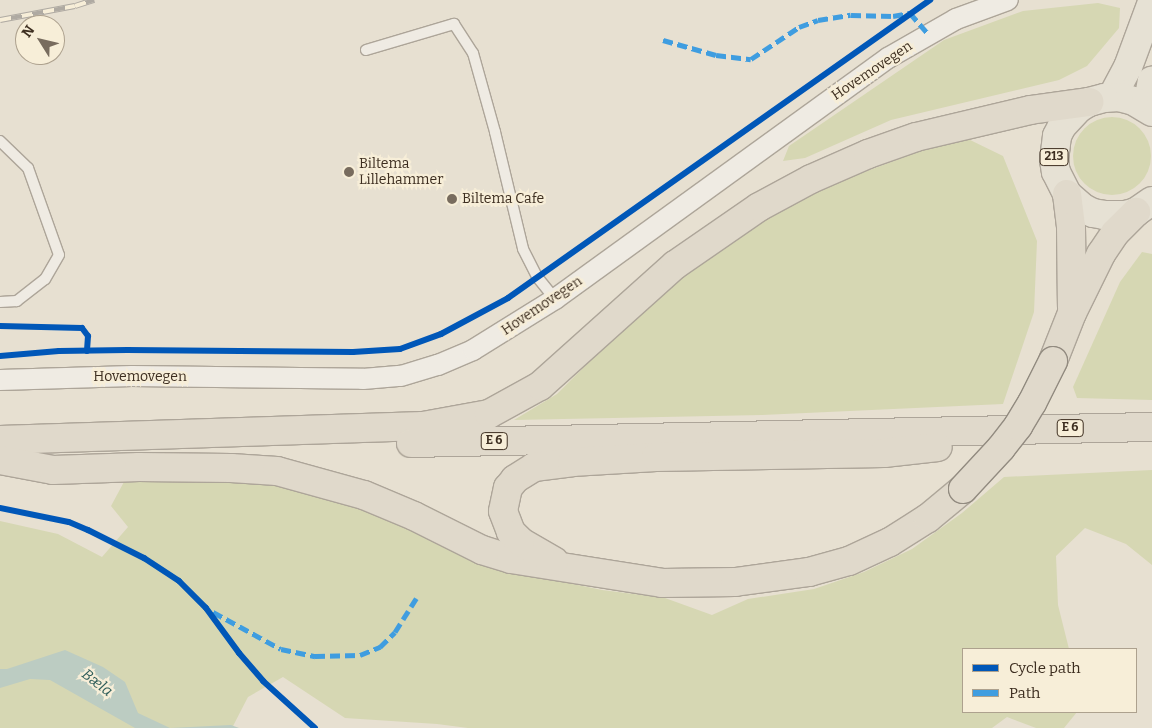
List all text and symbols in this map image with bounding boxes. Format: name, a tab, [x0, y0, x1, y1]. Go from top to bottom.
north arrow	[15, 15, 65, 65]
text: N	[18, 22, 38, 41]
street label: Hovemovegen	[829, 38, 915, 104]
road number: 213	[1039, 148, 1069, 166]
place label: Biltema Lillehammer	[359, 156, 443, 188]
marker: Biltema Lillehammer	[343, 166, 355, 178]
place label: Biltema Cafe	[462, 191, 544, 207]
marker: Biltema Cafe	[446, 193, 458, 205]
street label: Hovemovegen	[499, 273, 585, 339]
street label: Hovemovegen	[93, 369, 187, 385]
road number: E 6	[1056, 418, 1084, 438]
road number: E 6	[480, 432, 508, 451]
legend	[962, 648, 1137, 713]
text: Cycle path	[1009, 659, 1081, 677]
water label: Bæla	[78, 665, 116, 701]
text: Path	[1009, 684, 1040, 702]

